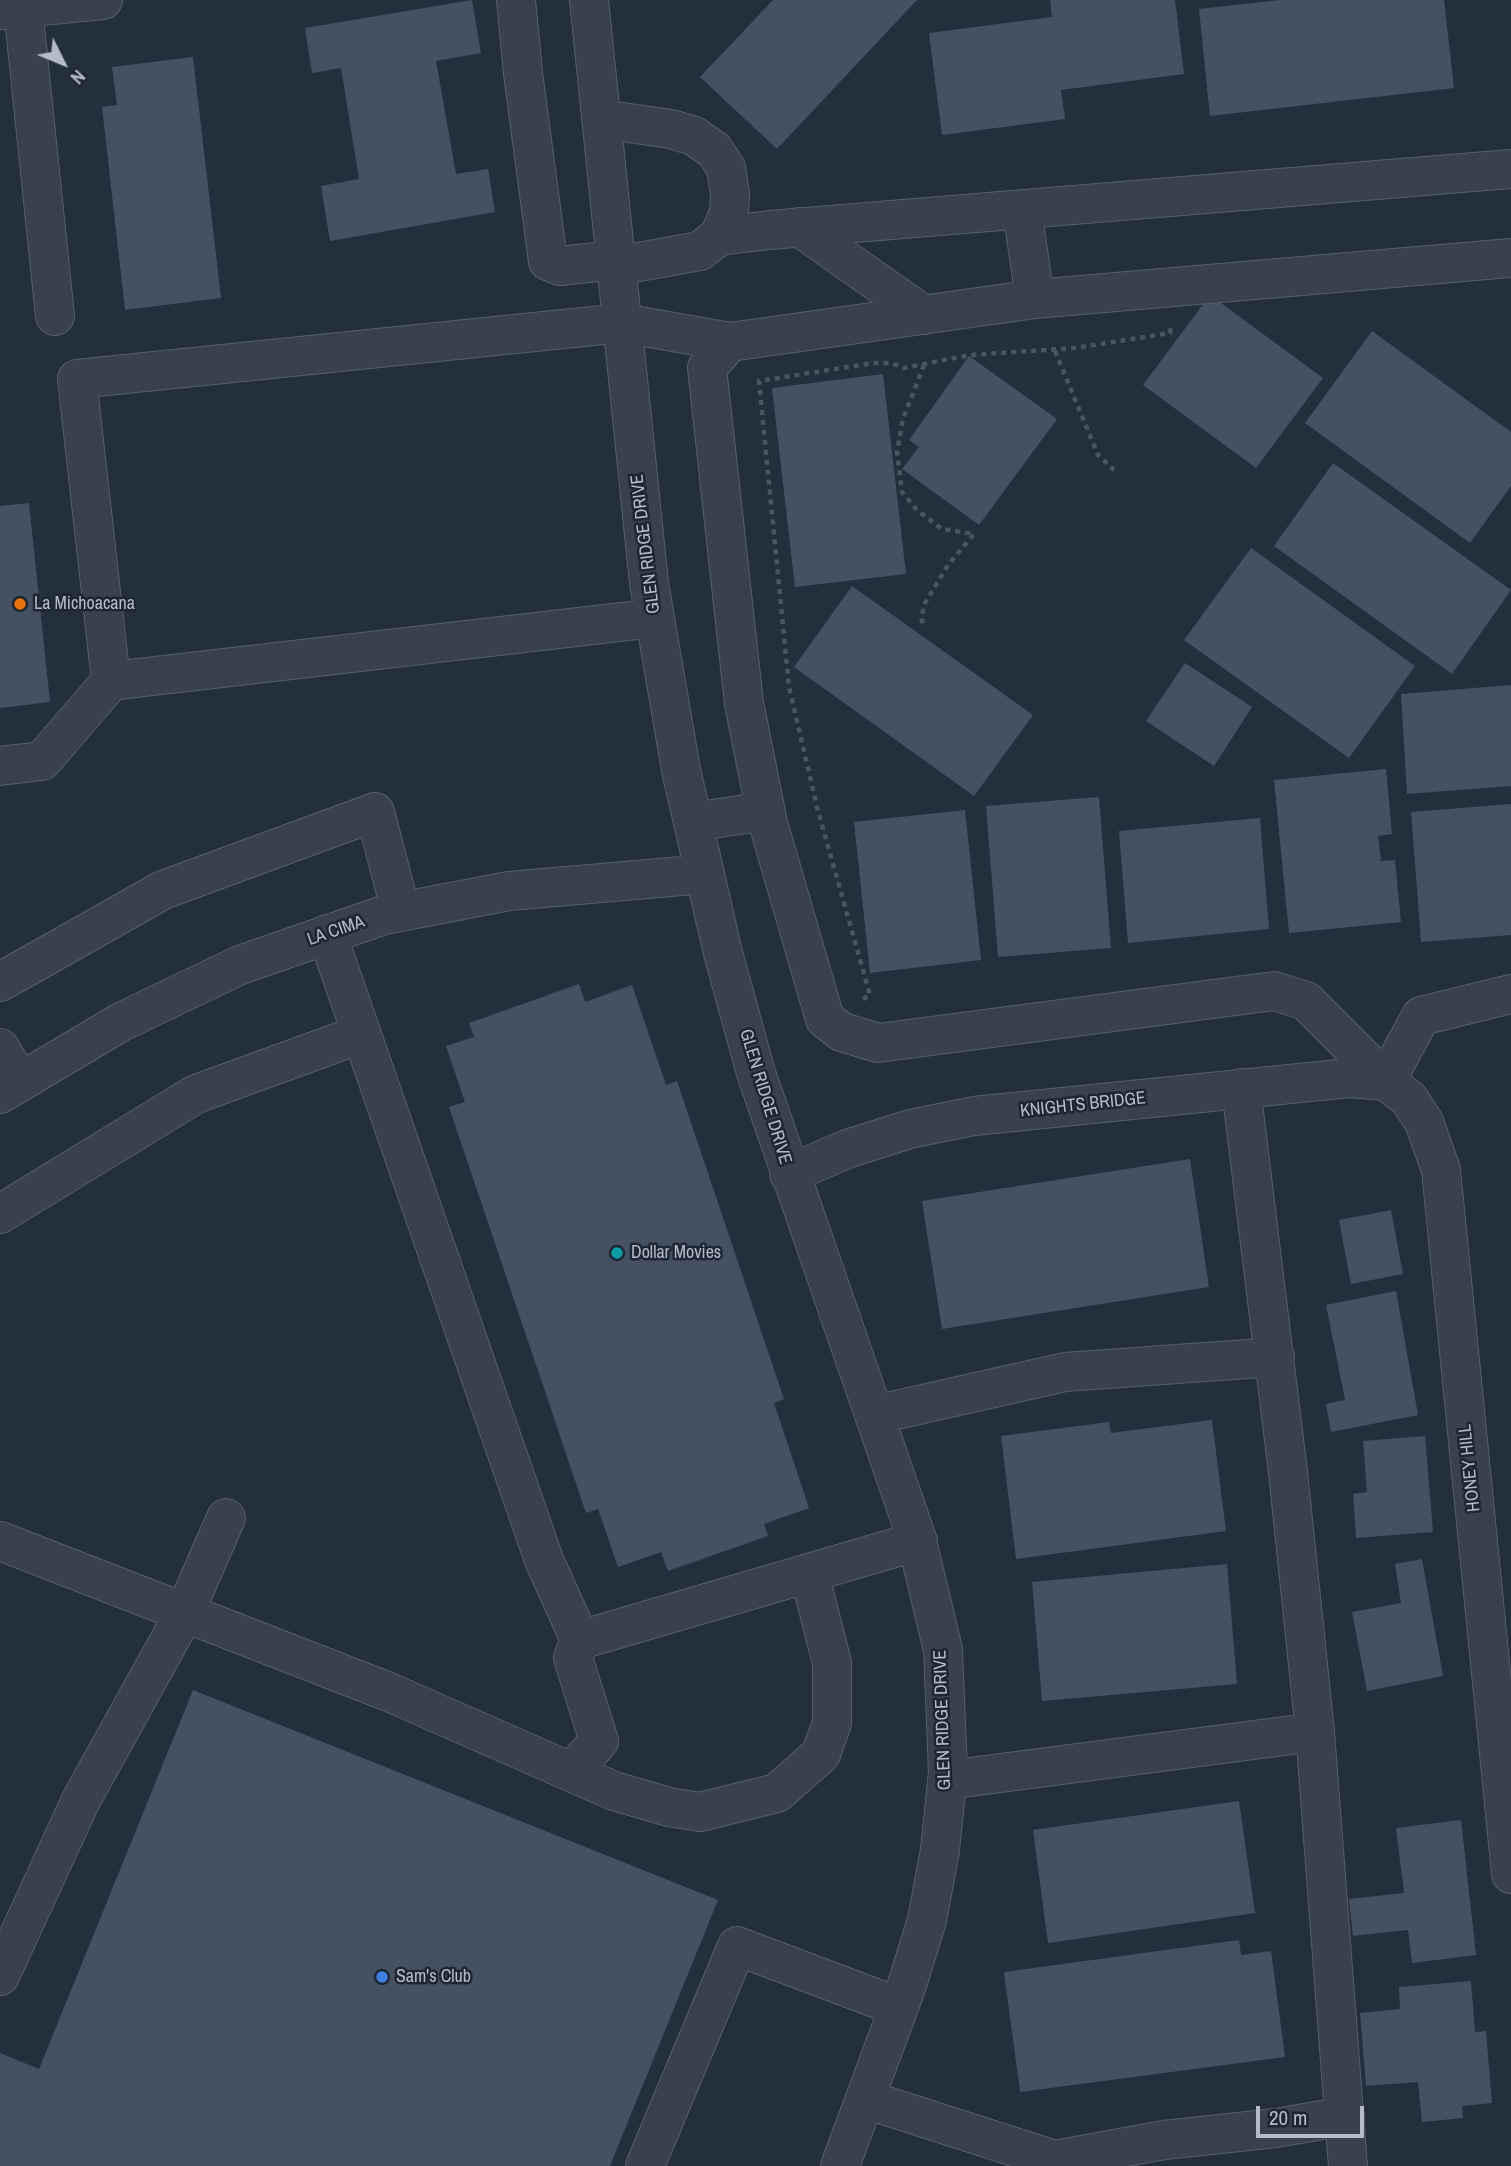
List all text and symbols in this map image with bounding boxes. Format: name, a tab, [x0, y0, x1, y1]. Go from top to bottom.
north arrow	[28, 28, 98, 98]
text: N	[65, 64, 92, 90]
street label: GLEN RIDGE DRIVE	[627, 473, 665, 615]
place label: La Michoacana	[34, 593, 135, 615]
marker: La Michoacana	[12, 596, 28, 612]
street label: LA CIMA	[305, 911, 367, 951]
street label: GLEN RIDGE DRIVE	[734, 1027, 796, 1167]
street label: KNIGHTS BRIDGE	[1019, 1088, 1147, 1122]
place label: Dollar Movies	[631, 1242, 721, 1264]
marker: Dollar Movies	[609, 1245, 625, 1261]
street label: HONEY HILL	[1455, 1423, 1485, 1513]
street label: GLEN RIDGE DRIVE	[930, 1650, 956, 1790]
place label: Sam's Club	[396, 1966, 471, 1988]
marker: Sam's Club	[374, 1969, 390, 1985]
scale bar	[1259, 2092, 1368, 2136]
text: 20 m	[1269, 2103, 1307, 2132]

